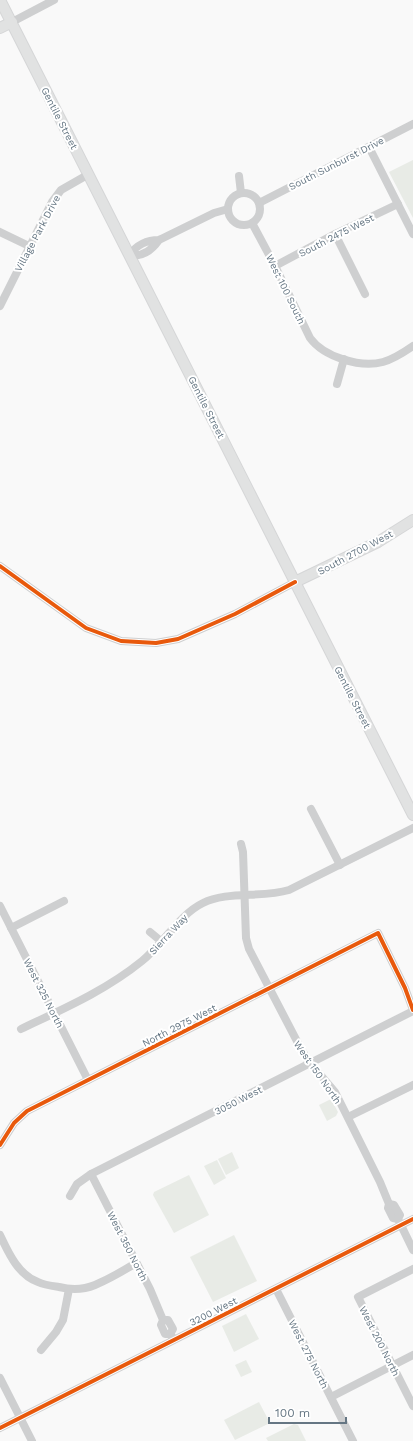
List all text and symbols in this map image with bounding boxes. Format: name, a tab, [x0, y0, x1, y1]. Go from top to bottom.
street label: Gentile Street	[39, 85, 80, 152]
street label: South Sunburst Drive	[287, 135, 386, 192]
street label: Village Park Drive	[13, 193, 62, 273]
street label: South 2475 West	[297, 211, 376, 259]
street label: West 100 South	[264, 252, 307, 326]
street label: Gentile Street	[186, 374, 227, 441]
street label: South 2700 West	[316, 528, 395, 577]
street label: Gentile Street	[332, 664, 373, 731]
street label: Sierra Way	[147, 911, 190, 957]
street label: West 325 North	[21, 957, 66, 1030]
street label: North 2975 West	[140, 1002, 219, 1049]
street label: West 150 North	[292, 1039, 343, 1106]
street label: 3050 West	[213, 1083, 265, 1117]
street label: West 350 North	[105, 1210, 150, 1283]
street label: 3200 West	[188, 1294, 240, 1328]
street label: West 200 North	[357, 1304, 402, 1378]
street label: West 275 North	[286, 1318, 331, 1390]
scale bar	[269, 1399, 346, 1425]
text: 100 m	[275, 1406, 310, 1420]

